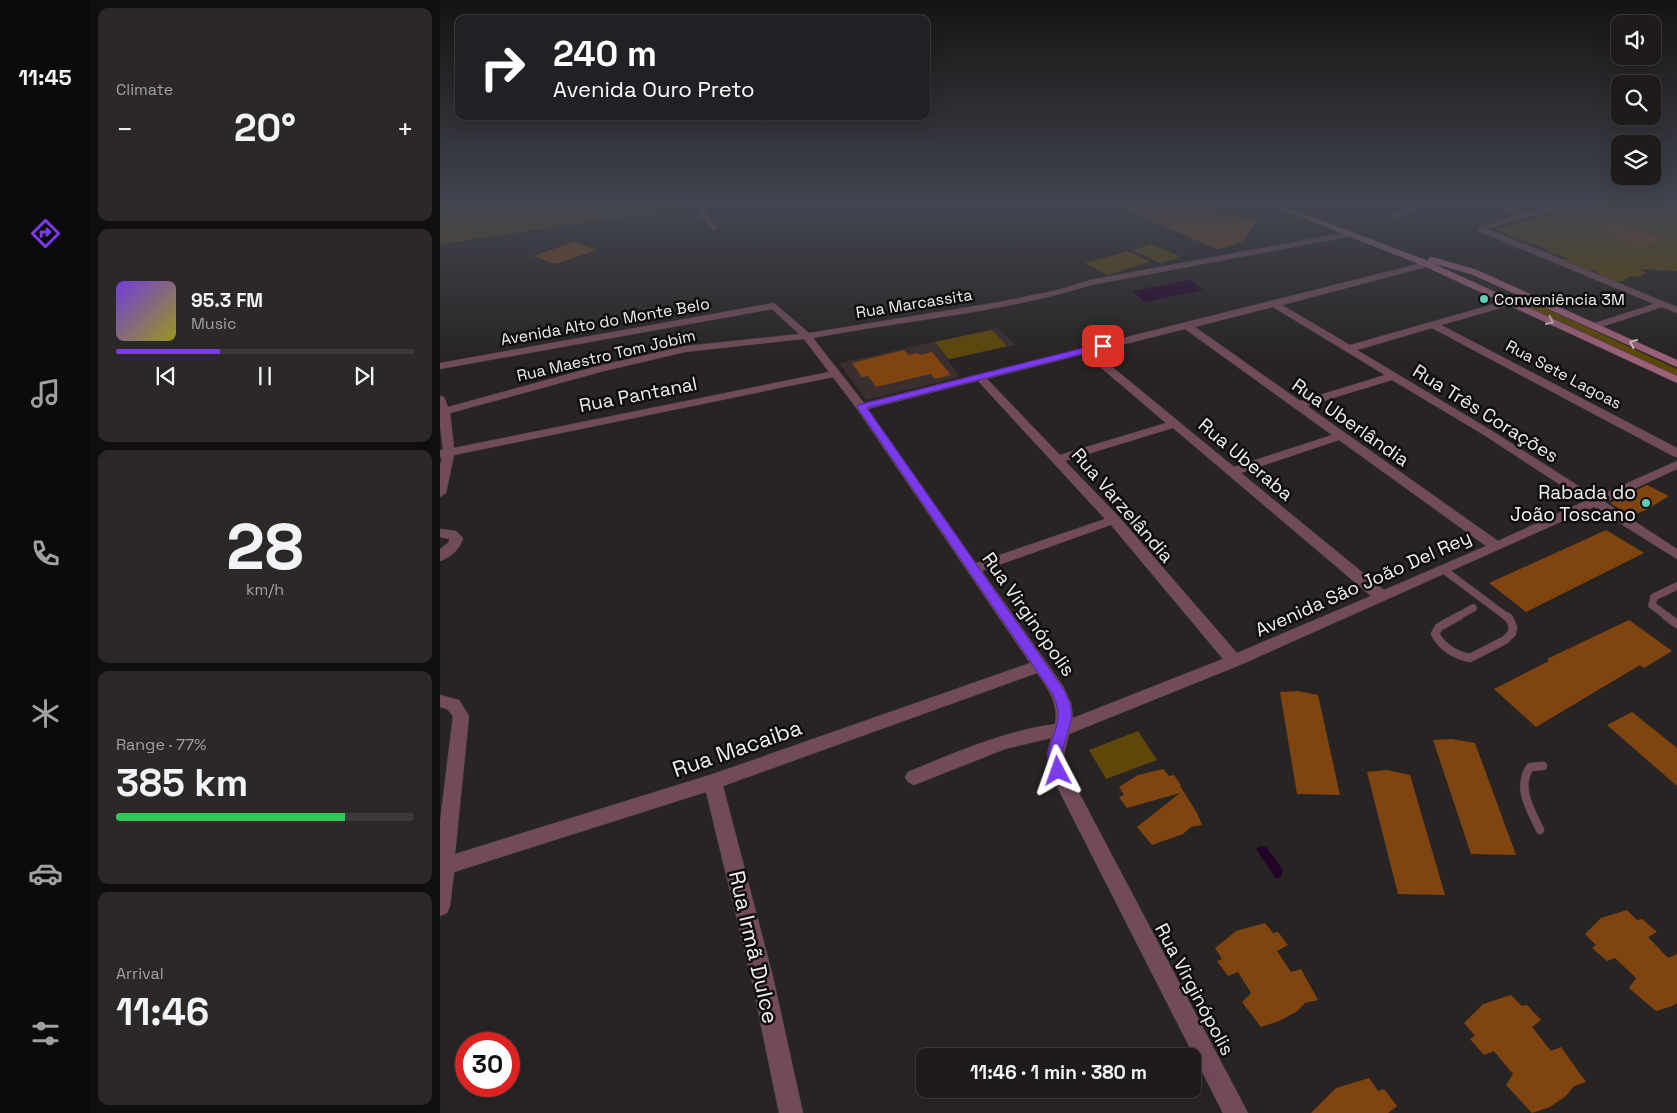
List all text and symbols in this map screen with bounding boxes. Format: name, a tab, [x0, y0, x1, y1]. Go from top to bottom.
map controls	[1611, 15, 1661, 185]
button: sound	[1611, 15, 1661, 65]
text: 240 m	[553, 32, 657, 76]
icon: right	[470, 35, 535, 100]
text: 11:45	[18, 63, 72, 91]
text: Avenida Ouro Preto	[553, 75, 755, 103]
button: search	[1611, 75, 1661, 125]
text: Climate	[116, 79, 173, 100]
text: 20°	[234, 104, 296, 152]
text: −	[116, 111, 133, 147]
text: +	[397, 111, 414, 147]
button: layers	[1611, 135, 1661, 185]
icon: directions	[28, 216, 63, 251]
street label: Rua Marcassita	[854, 284, 974, 323]
text: 95.3 FM	[191, 288, 263, 313]
place label: Conveniência 3M	[1494, 289, 1625, 310]
street label: Avenida Alto do Monte Belo	[499, 293, 711, 350]
marker: Conveniência 3M	[1478, 293, 1490, 305]
text: Music	[191, 313, 237, 334]
one-way arrow	[1545, 315, 1554, 325]
street label: Rua Maestro Tom Jobim	[515, 325, 698, 386]
pin	[1082, 325, 1124, 367]
icon: arrive	[1089, 332, 1117, 360]
street label: Rua Sete Lagoas	[1502, 335, 1625, 414]
one-way arrow	[1629, 339, 1638, 350]
street label: Rua Três Corações	[1408, 358, 1563, 468]
icon: previous	[152, 362, 180, 390]
icon: pause	[251, 362, 279, 390]
icon: next	[350, 362, 378, 390]
street label: Rua Pantanal	[577, 371, 699, 418]
street label: Rua Uberlândia	[1287, 373, 1414, 472]
icon: music	[28, 376, 63, 411]
street label: Rua Uberaba	[1193, 412, 1298, 506]
street label: Rua Varzelândia	[1066, 443, 1179, 568]
place label: Rabada do João Toscano	[1510, 480, 1636, 527]
marker: Rabada do João Toscano	[1640, 497, 1652, 509]
text: 28	[226, 505, 304, 588]
street label: Avenida São João Del Rey	[1251, 524, 1475, 642]
icon: phone	[28, 536, 63, 571]
street label: Rua Virginópolis	[976, 547, 1081, 681]
text: km/h	[246, 579, 284, 600]
icon: climate	[28, 696, 63, 731]
street label: Rua Macaiba	[669, 713, 806, 783]
text: Range · 77%	[116, 734, 206, 755]
position arrow	[1031, 744, 1083, 796]
text: 385 km	[116, 759, 248, 807]
icon: car	[28, 856, 63, 891]
street label: Rua Irmã Dulce	[723, 868, 785, 1026]
street label: Rua Virginópolis	[1149, 919, 1240, 1060]
text: Arrival	[116, 963, 164, 984]
text: 11:46	[116, 988, 209, 1036]
icon: filters	[28, 1016, 63, 1051]
speed limit sign: 30	[455, 1032, 520, 1097]
text: 11:46 · 1 min · 380 m	[970, 1060, 1147, 1085]

